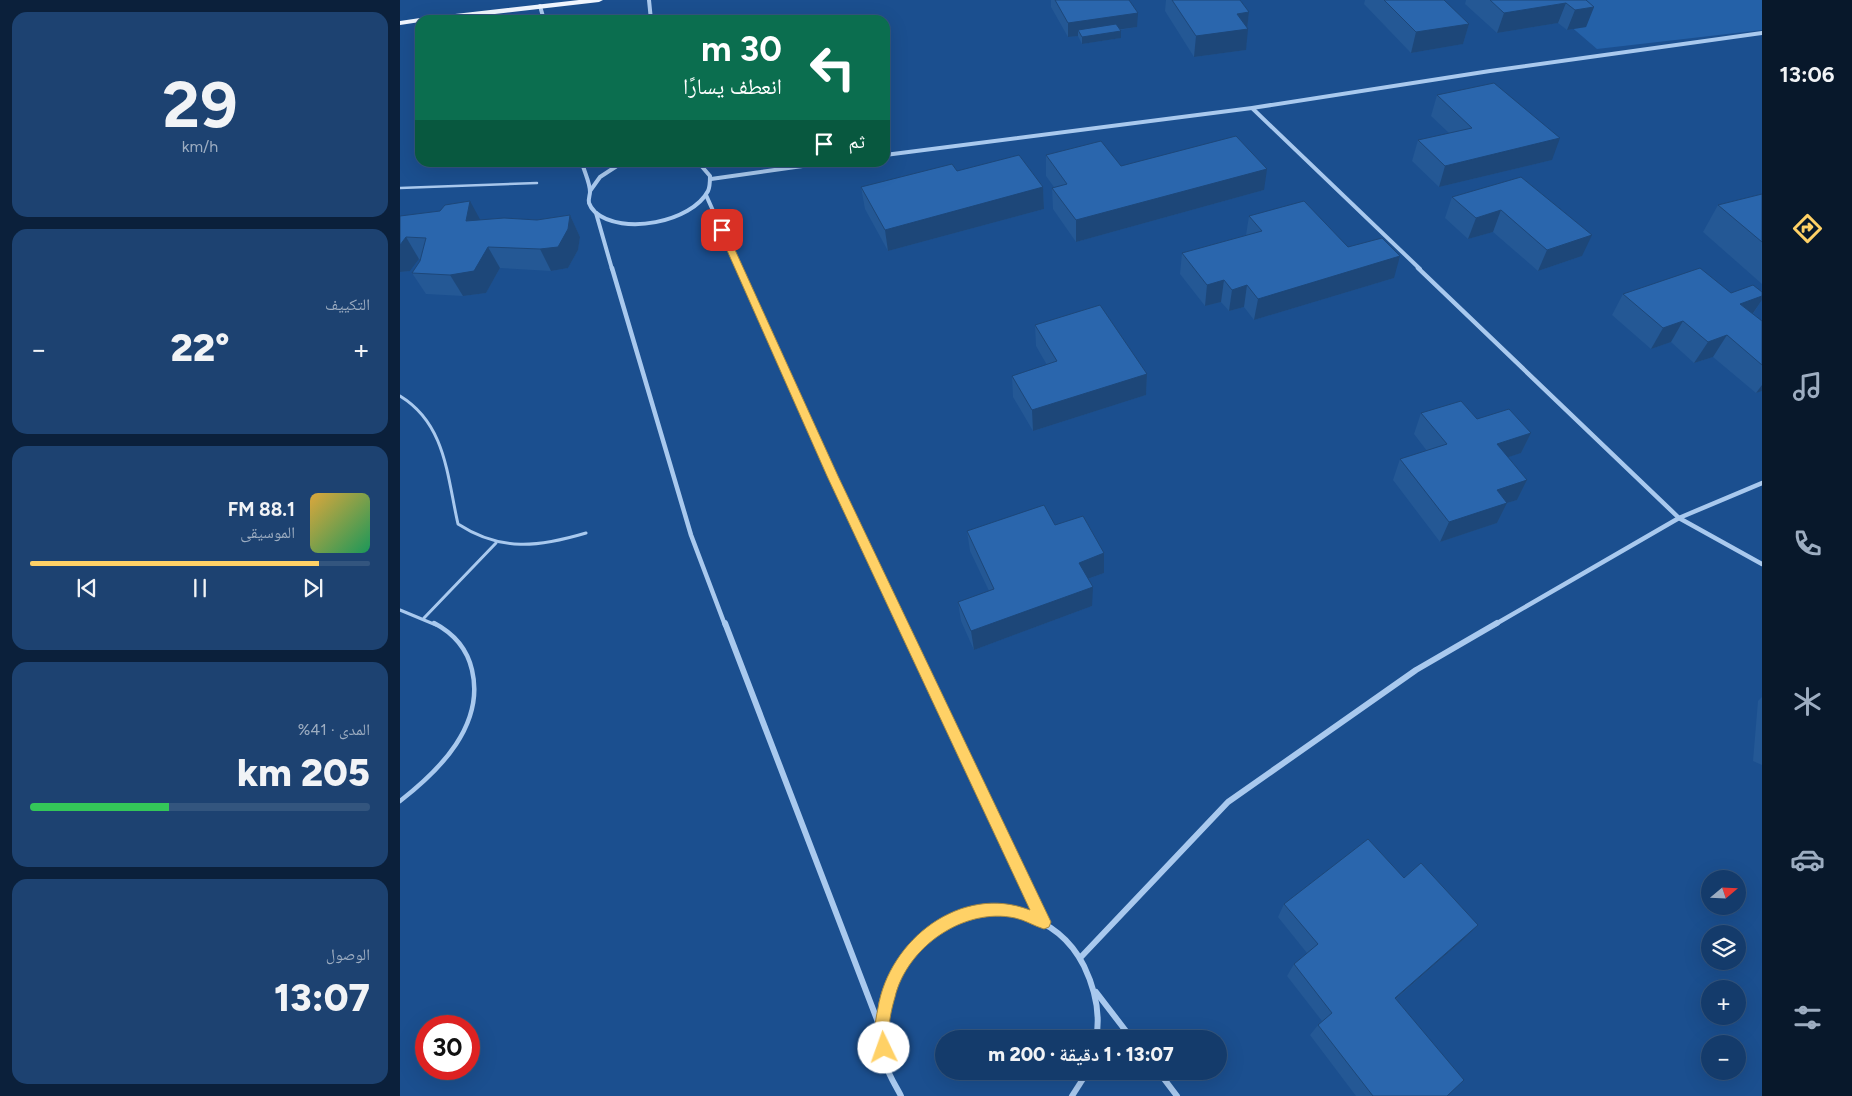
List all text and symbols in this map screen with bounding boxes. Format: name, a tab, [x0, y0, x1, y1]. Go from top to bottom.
text: 30 m	[701, 28, 782, 70]
icon: left	[800, 35, 865, 100]
text: 13:06	[1779, 61, 1835, 88]
text: 29	[162, 65, 238, 143]
text: انعطف يسارًا	[683, 73, 782, 100]
icon: arrive	[810, 130, 838, 158]
text: ثم	[848, 130, 865, 153]
text: km/h	[182, 137, 218, 156]
pin	[701, 209, 743, 251]
icon: directions	[1790, 211, 1825, 246]
icon: arrive	[708, 216, 736, 244]
text: التكييف	[325, 295, 370, 314]
text: 22°	[170, 325, 230, 371]
text: −	[30, 332, 47, 366]
text: +	[353, 332, 370, 366]
icon: music	[1790, 369, 1825, 404]
text: 88.1 FM	[228, 498, 295, 521]
text: الموسيقى	[240, 523, 295, 542]
icon: phone	[1790, 526, 1825, 561]
icon: previous	[73, 574, 101, 602]
icon: pause	[186, 574, 214, 602]
icon: next	[299, 574, 327, 602]
icon: climate	[1790, 684, 1825, 719]
text: المدى · 41%	[298, 720, 370, 739]
text: 205 km	[237, 750, 370, 796]
icon: car	[1790, 842, 1825, 877]
north arrow	[1701, 870, 1746, 915]
map controls	[1701, 870, 1746, 1080]
button: layers	[1701, 925, 1746, 970]
text: الوصول	[326, 945, 370, 964]
text: 13:07	[274, 975, 370, 1021]
button: +	[1701, 980, 1746, 1025]
icon: filters	[1790, 1000, 1825, 1035]
speed limit sign: 30	[415, 1015, 480, 1080]
position arrow	[857, 1021, 909, 1073]
button: −	[1701, 1035, 1746, 1080]
text: 13:07 · 1 دقيقة · 200 m	[988, 1043, 1174, 1066]

